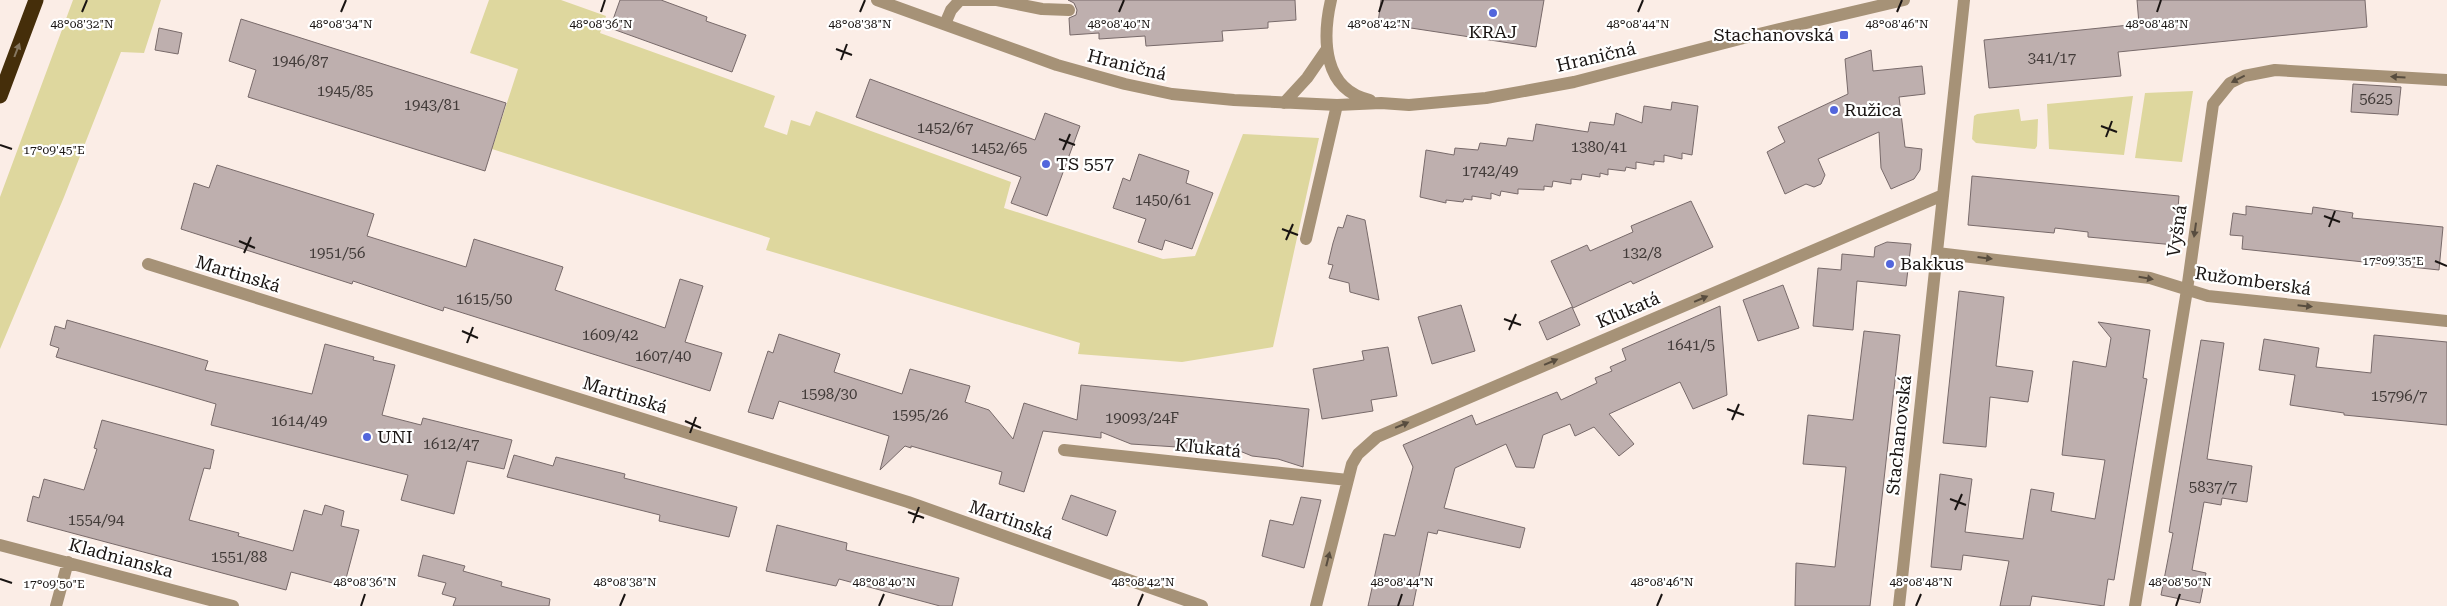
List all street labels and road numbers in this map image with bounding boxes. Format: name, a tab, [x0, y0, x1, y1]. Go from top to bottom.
street label: Hraničná	[1554, 37, 1638, 76]
street label: Hraničná	[1085, 45, 1169, 85]
street label: Vyšná	[2162, 203, 2191, 258]
street label: Martinská	[193, 251, 283, 296]
street label: Ružomberská	[2194, 262, 2313, 299]
street label: Kľukatá	[1593, 287, 1663, 332]
street label: Martinská	[580, 372, 670, 417]
street label: Stachanovská	[1882, 374, 1915, 496]
street label: Kľukatá	[1174, 434, 1243, 461]
street label: Martinská	[966, 495, 1056, 544]
street label: Kladnianska	[66, 533, 176, 582]

